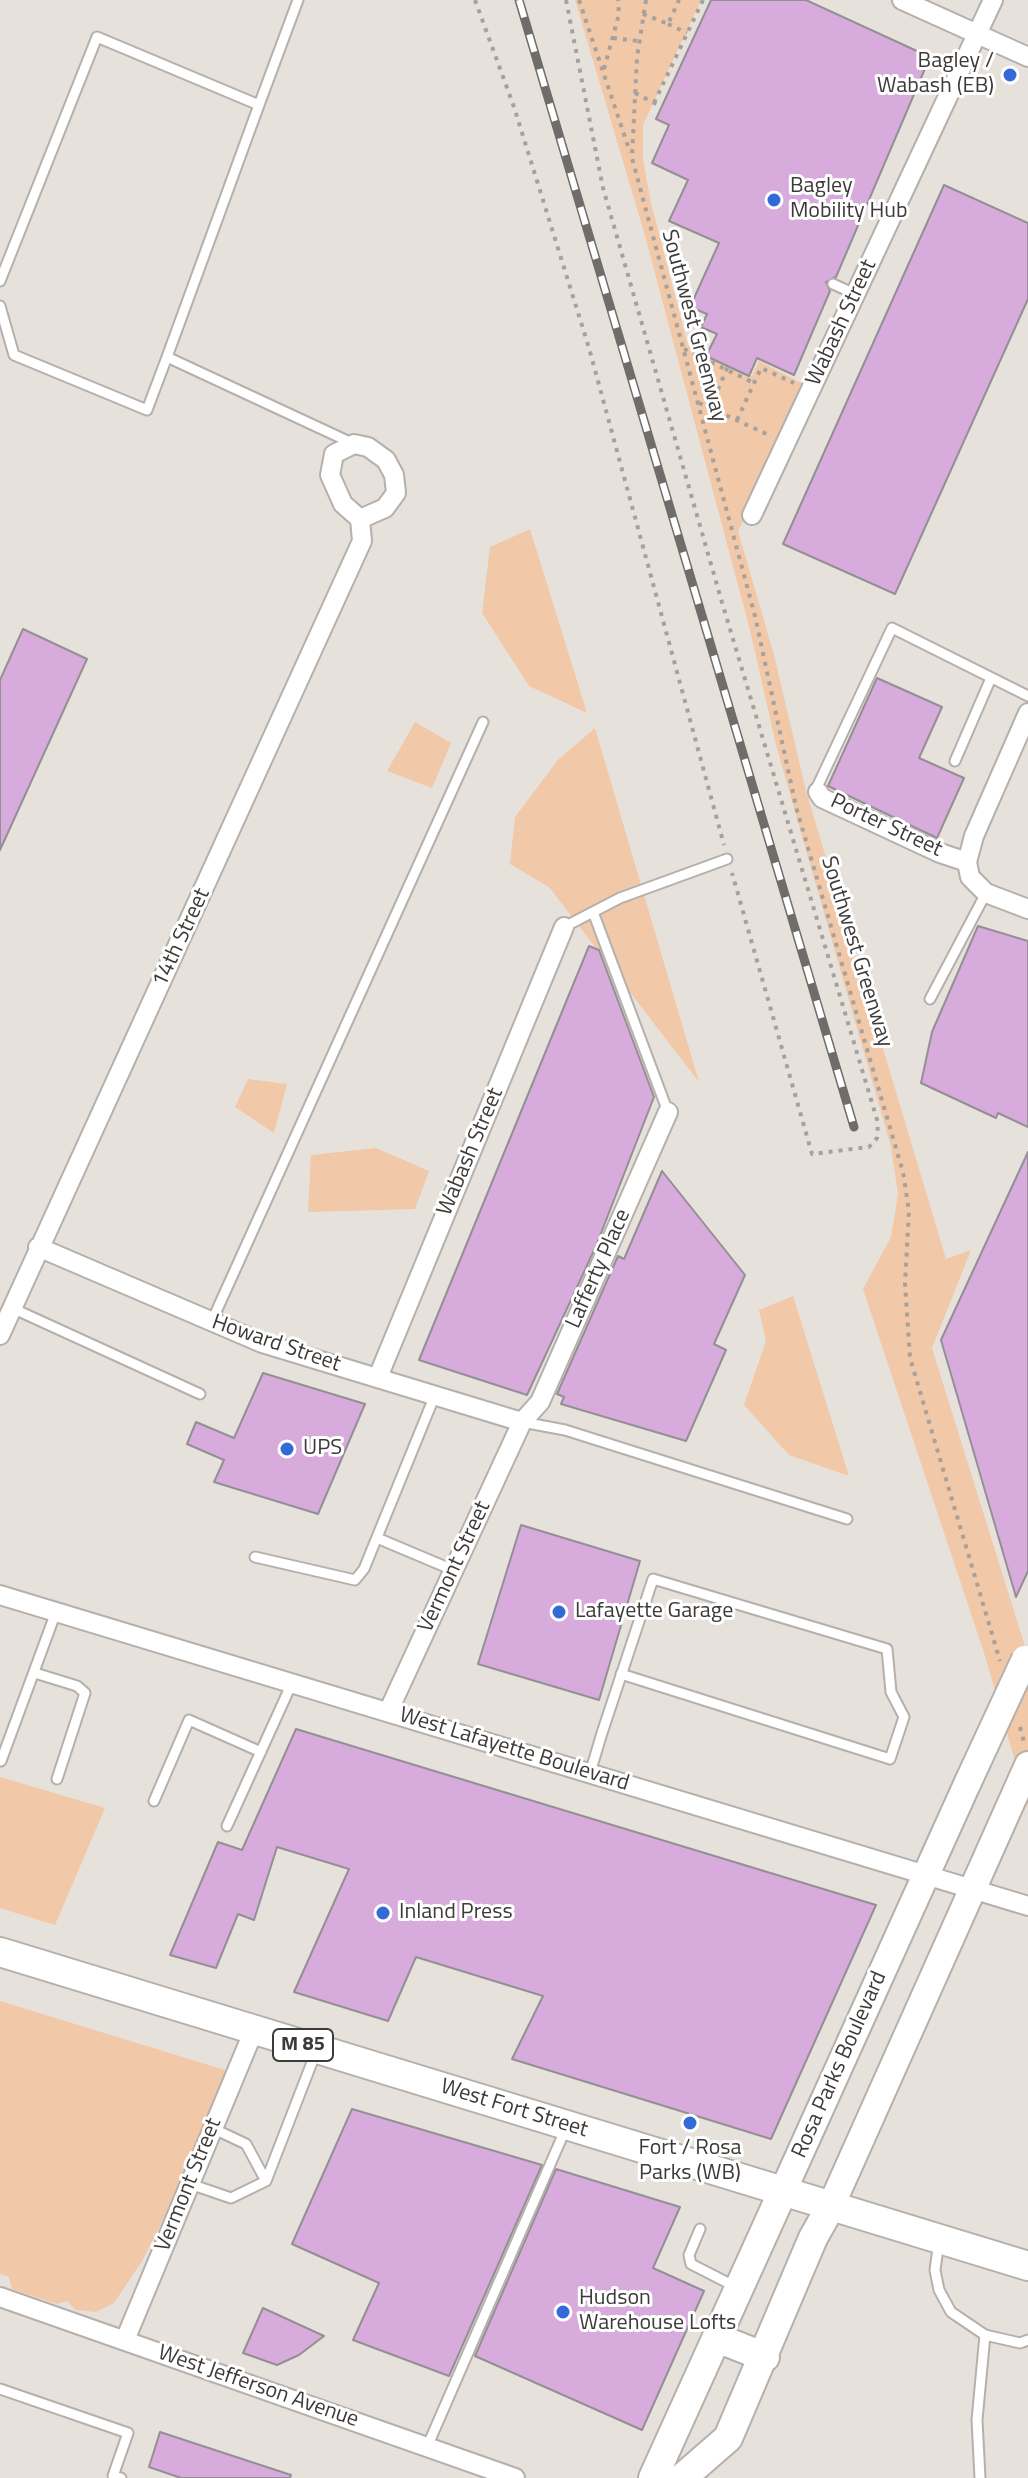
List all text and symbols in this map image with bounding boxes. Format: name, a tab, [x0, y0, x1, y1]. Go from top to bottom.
place label: Bagley / Wabash (EB)	[877, 49, 994, 100]
marker: Bagley / Wabash (EB)	[1001, 66, 1019, 84]
place label: Bagley Mobility Hub	[790, 174, 908, 226]
marker: Bagley Mobility Hub	[765, 191, 783, 209]
street label: Southwest Greenway	[655, 227, 731, 425]
street label: Wabash Street	[801, 256, 883, 390]
street label: Porter Street	[826, 789, 946, 863]
street label: Southwest Greenway	[814, 853, 898, 1051]
street label: 14th Street	[148, 885, 216, 991]
street label: Wabash Street	[432, 1084, 510, 1220]
street label: Lafferty Place	[561, 1205, 637, 1333]
street label: Howard Street	[208, 1310, 344, 1378]
place label: UPS	[303, 1436, 342, 1462]
marker: UPS	[278, 1440, 296, 1458]
street label: Vermont Street	[413, 1497, 497, 1637]
place label: Lafayette Garage	[575, 1599, 733, 1625]
marker: Lafayette Garage	[550, 1603, 568, 1621]
street label: West Lafayette Boulevard	[396, 1702, 632, 1798]
place label: Inland Press	[399, 1900, 513, 1926]
marker: Inland Press	[374, 1904, 392, 1922]
street label: Rosa Parks Boulevard	[787, 1968, 893, 2162]
road number: M 85	[273, 2029, 333, 2061]
street label: West Fort Street	[437, 2074, 591, 2144]
street label: Vermont Street	[150, 2114, 228, 2256]
marker: Fort / Rosa Parks (WB)	[681, 2114, 699, 2132]
place label: Fort / Rosa Parks (WB)	[638, 2136, 742, 2188]
place label: Hudson Warehouse Lofts	[579, 2286, 736, 2338]
marker: Hudson Warehouse Lofts	[554, 2303, 572, 2321]
street label: West Jefferson Avenue	[154, 2340, 362, 2434]

